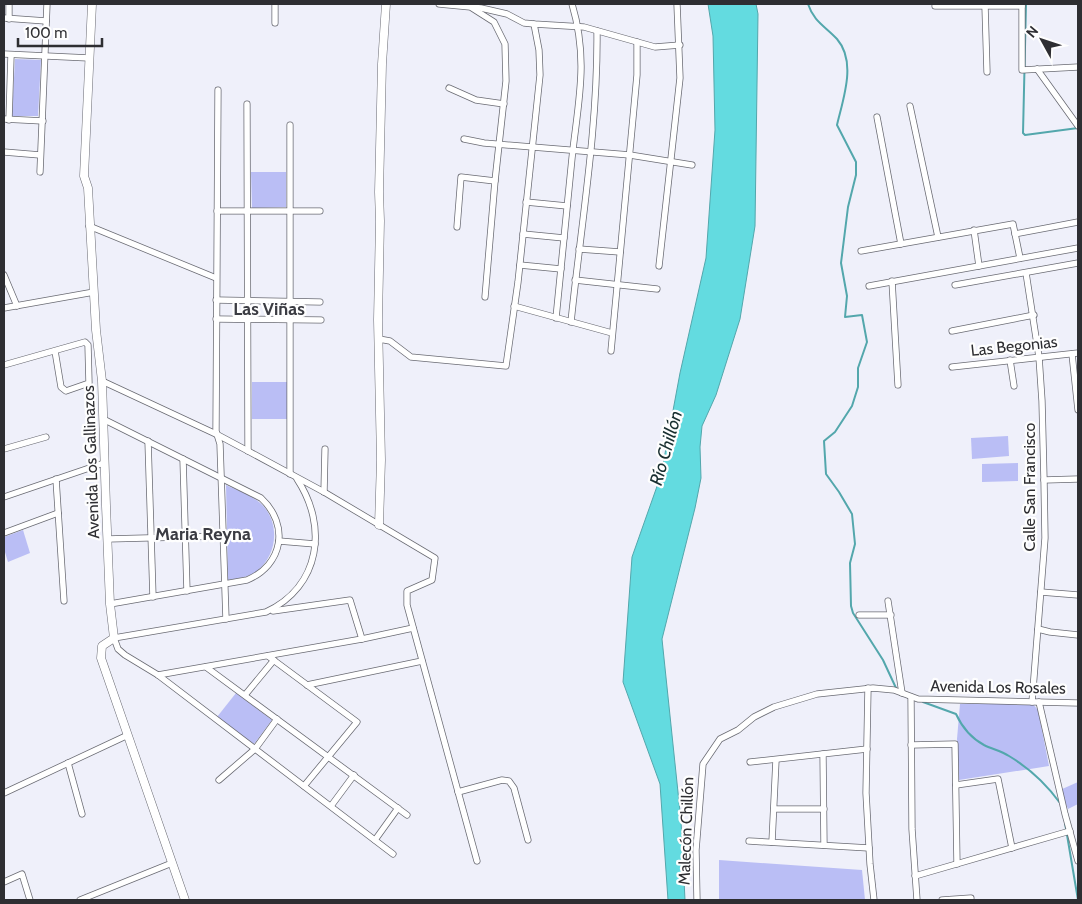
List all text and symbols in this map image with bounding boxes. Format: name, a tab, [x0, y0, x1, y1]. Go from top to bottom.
scale bar	[18, 15, 101, 47]
north arrow	[1017, 15, 1067, 65]
text: N	[1022, 22, 1042, 41]
text: 100 m	[25, 24, 67, 42]
district label: Las Viñas	[233, 298, 305, 320]
street label: Las Begonias	[970, 332, 1059, 360]
street label: Avenida Los Gallinazos	[79, 385, 103, 539]
water label: Río Chillón	[645, 408, 687, 488]
street label: Calle San Francisco	[1020, 422, 1039, 551]
district label: Maria Reyna	[155, 523, 251, 545]
street label: Avenida Los Rosales	[930, 676, 1066, 698]
street label: Malecón Chillón	[675, 777, 697, 885]

